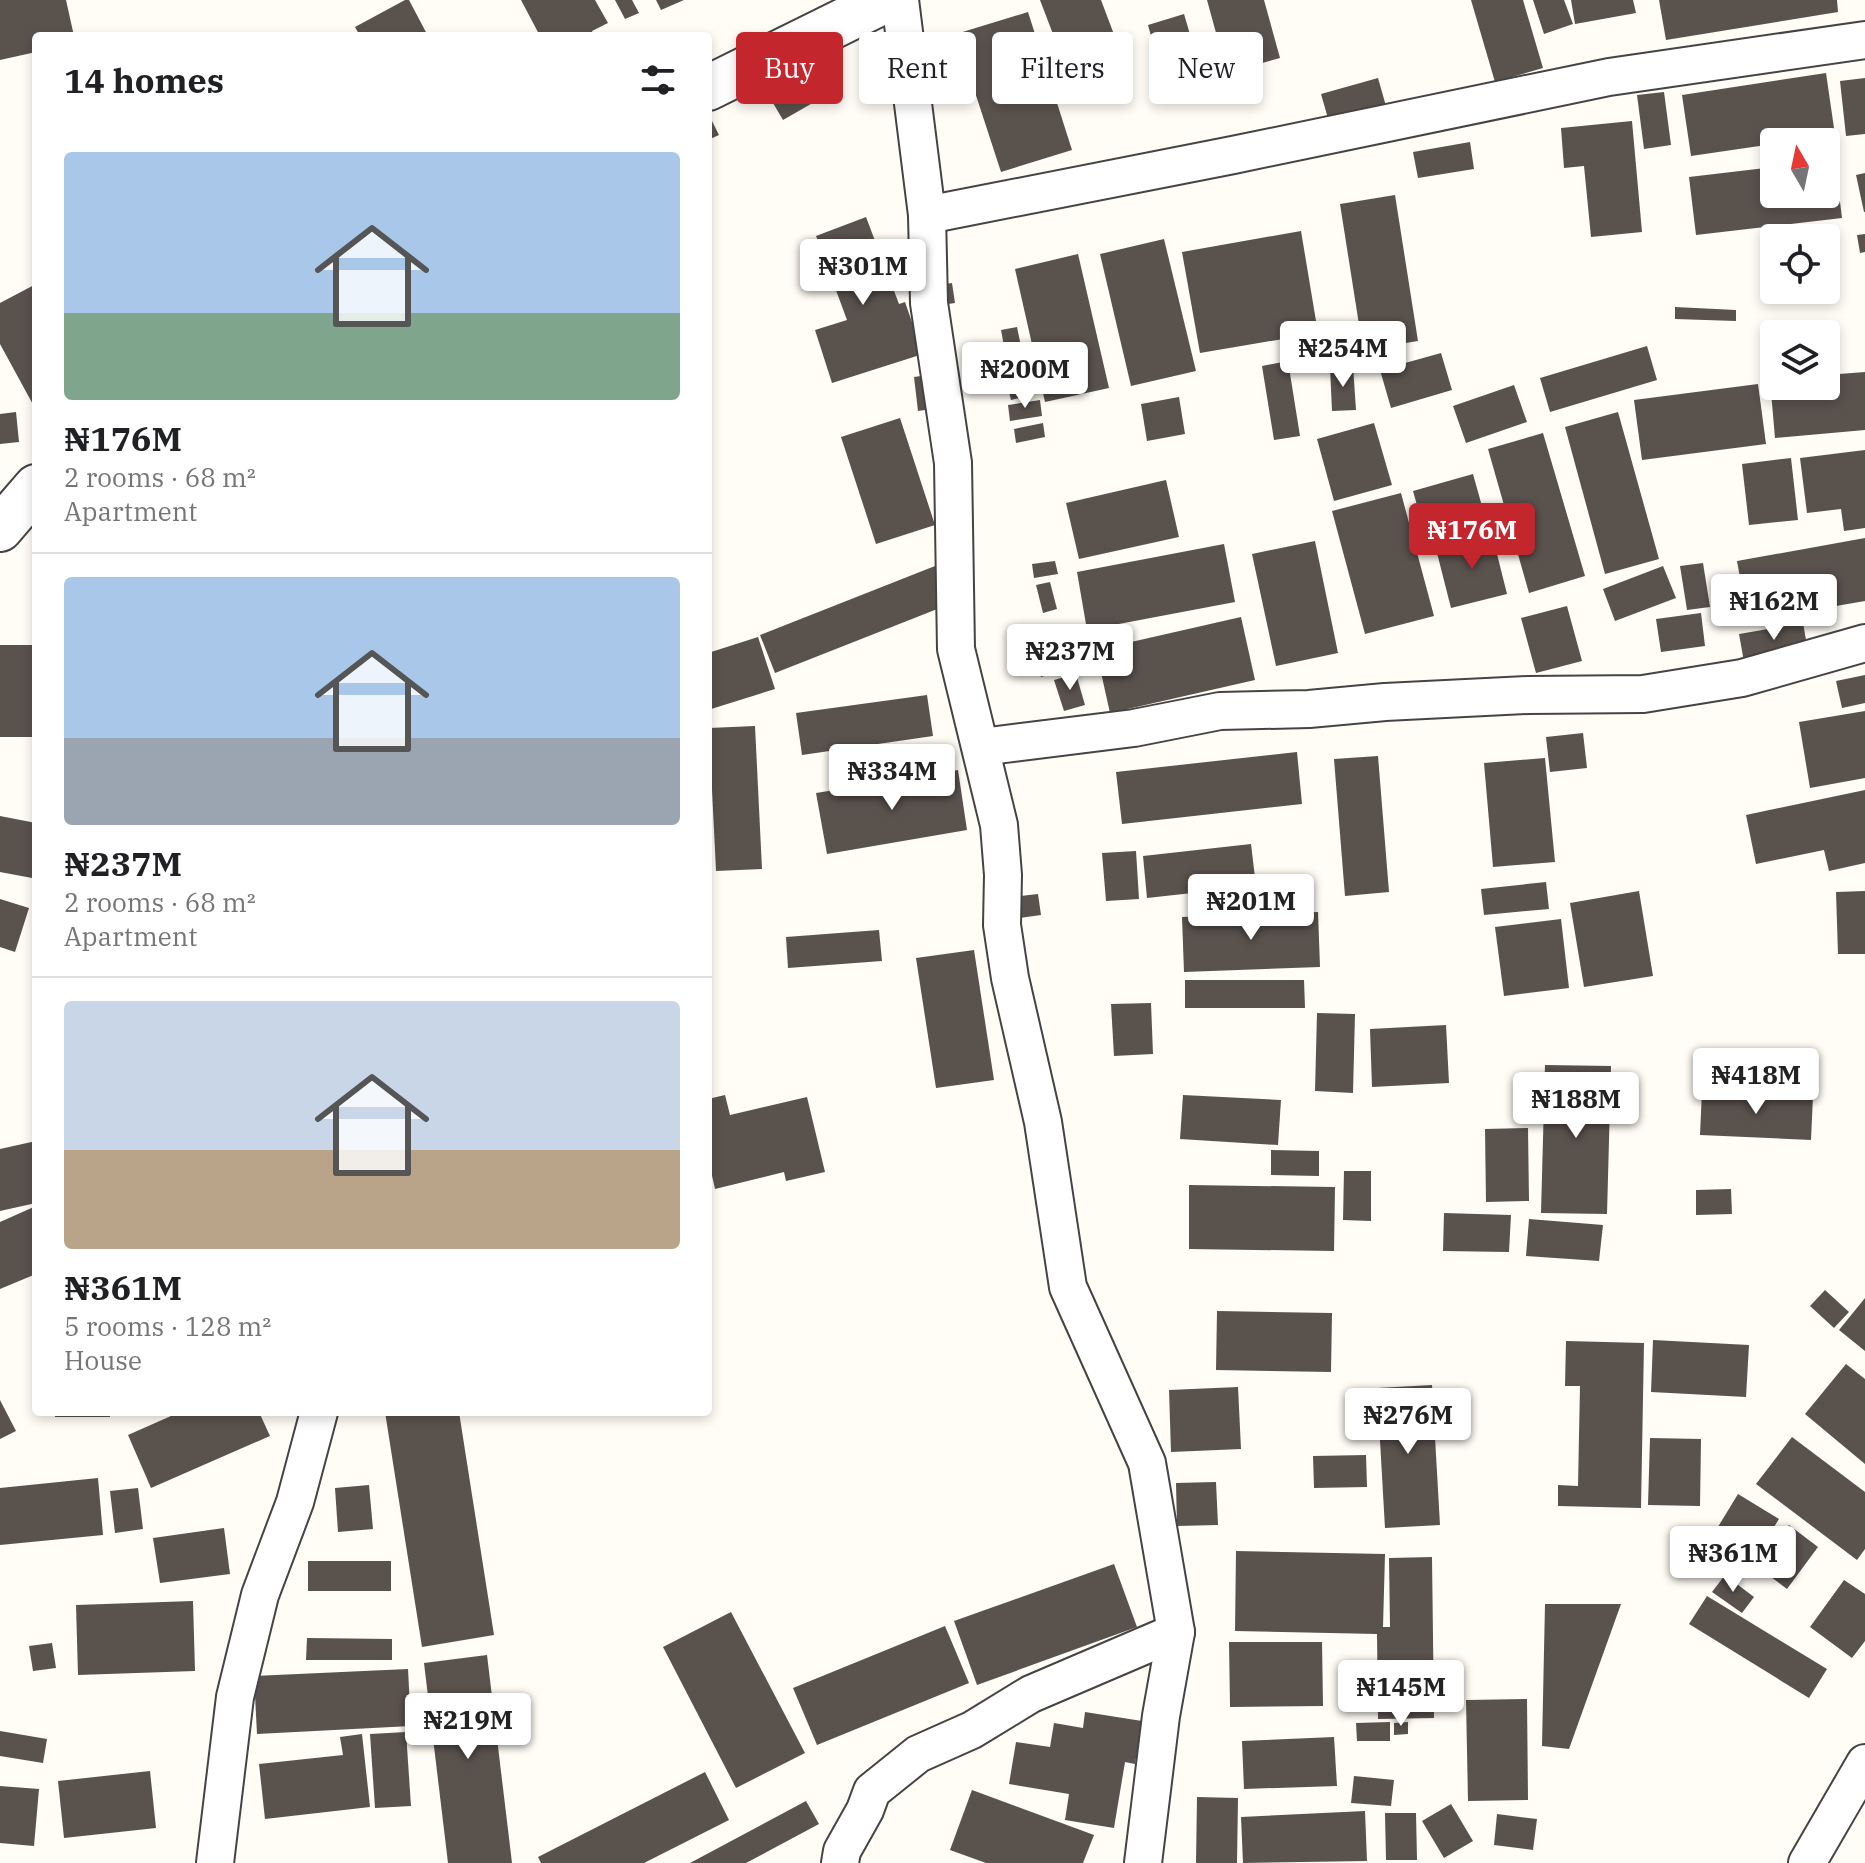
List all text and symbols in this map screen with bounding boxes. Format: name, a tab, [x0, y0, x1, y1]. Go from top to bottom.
chip: Buy	[736, 32, 843, 104]
chip: Rent	[859, 32, 976, 104]
chip: Filters	[992, 32, 1133, 104]
chip: New	[1149, 32, 1263, 104]
text: 14 homes	[64, 58, 224, 102]
icon: filters	[636, 58, 680, 102]
north arrow	[1760, 128, 1840, 208]
map controls	[1760, 128, 1840, 400]
icon: home	[300, 204, 444, 348]
button: locate	[1760, 224, 1840, 304]
pin: ₦301M	[807, 239, 919, 307]
text: ₦301M	[818, 248, 908, 282]
button: layers	[1760, 320, 1840, 400]
pin: ₦254M	[1287, 321, 1399, 389]
text: ₦254M	[1298, 330, 1388, 364]
pin: ₦200M	[969, 342, 1081, 410]
text: ₦200M	[980, 351, 1070, 385]
text: ₦176M	[64, 416, 182, 460]
text: 2 rooms · 68 m²	[64, 460, 256, 494]
text: Apartment	[64, 494, 197, 528]
pin: ₦176M	[1416, 503, 1528, 571]
text: ₦176M	[1427, 512, 1517, 546]
pin: ₦162M	[1718, 574, 1830, 642]
text: ₦162M	[1729, 583, 1819, 617]
pin: ₦237M	[1014, 624, 1126, 692]
icon: home	[300, 629, 444, 773]
text: ₦237M	[1025, 633, 1115, 667]
pin: ₦334M	[836, 744, 948, 812]
text: ₦334M	[847, 753, 937, 787]
text: ₦237M	[64, 841, 182, 885]
pin: ₦201M	[1195, 874, 1307, 942]
text: ₦201M	[1206, 883, 1296, 917]
text: 2 rooms · 68 m²	[64, 885, 256, 919]
text: Apartment	[64, 919, 197, 953]
pin: ₦418M	[1700, 1048, 1812, 1116]
icon: home	[300, 1053, 444, 1197]
text: ₦418M	[1711, 1057, 1801, 1091]
pin: ₦188M	[1520, 1072, 1632, 1140]
text: ₦188M	[1531, 1081, 1621, 1115]
text: ₦361M	[64, 1265, 182, 1309]
text: 5 rooms · 128 m²	[64, 1309, 271, 1343]
text: House	[64, 1343, 142, 1377]
pin: ₦276M	[1352, 1388, 1464, 1456]
text: ₦276M	[1363, 1397, 1453, 1431]
pin: ₦361M	[1677, 1526, 1789, 1594]
text: ₦361M	[1688, 1535, 1778, 1569]
pin: ₦145M	[1345, 1660, 1457, 1728]
text: ₦145M	[1356, 1669, 1446, 1703]
pin: ₦219M	[412, 1693, 524, 1761]
text: ₦219M	[423, 1702, 513, 1736]

